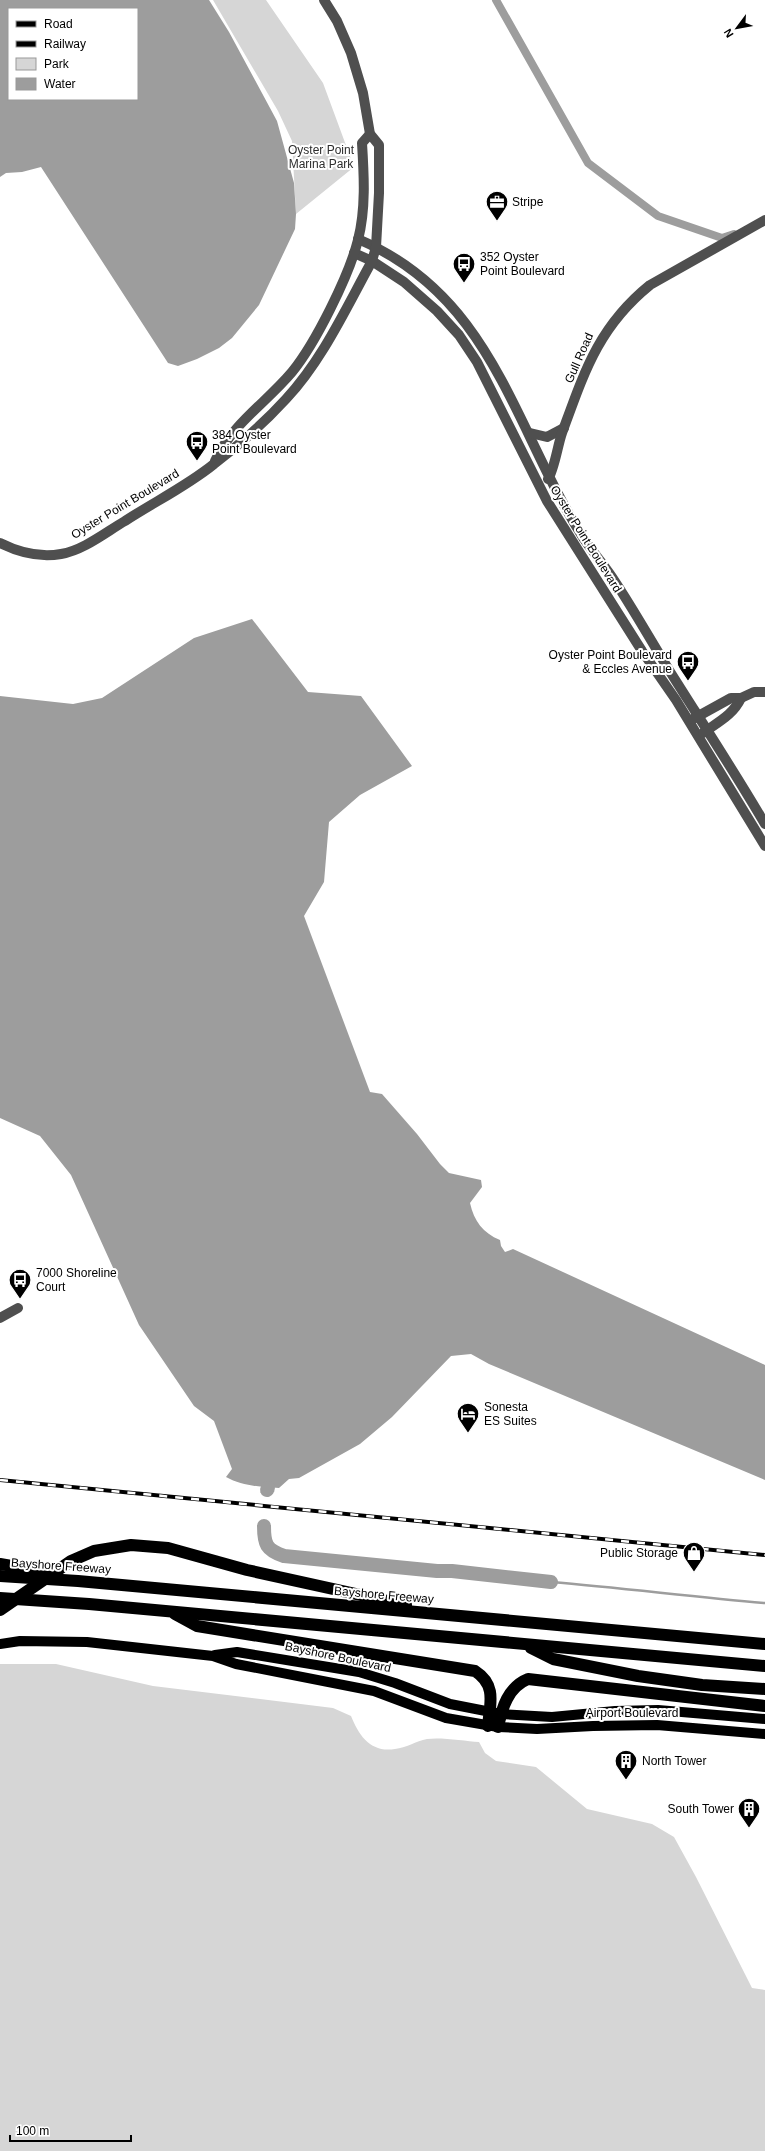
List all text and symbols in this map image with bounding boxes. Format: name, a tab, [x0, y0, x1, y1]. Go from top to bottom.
legend	[8, 8, 138, 100]
north arrow	[717, 8, 757, 48]
text: Road	[44, 17, 73, 31]
text: N	[721, 27, 736, 40]
text: Railway	[44, 37, 86, 51]
text: Park	[44, 57, 70, 71]
text: Water	[44, 77, 76, 91]
park label: Oyster Point Marina Park	[288, 143, 355, 171]
office icon: Stripe	[484, 189, 510, 222]
place label: Stripe	[512, 195, 544, 209]
place label: 352 Oyster Point Boulevard	[480, 250, 565, 278]
bus stop icon: 352 Oyster Point Boulevard	[451, 251, 477, 284]
street label: Gull Road	[562, 331, 596, 385]
place label: 384 Oyster Point Boulevard	[212, 428, 297, 456]
bus stop icon: 384 Oyster Point Boulevard	[184, 429, 210, 462]
street label: Oyster Point Boulevard	[69, 466, 181, 542]
street label: Oyster Point Boulevard	[547, 483, 625, 595]
place label: Oyster Point Boulevard & Eccles Avenue	[549, 648, 672, 676]
bus stop icon: Oyster Point Boulevard & Eccles Avenue	[675, 649, 701, 682]
place label: 7000 Shoreline Court	[36, 1266, 117, 1294]
bus stop icon: 7000 Shoreline Court	[7, 1267, 33, 1300]
place label: Sonesta ES Suites	[484, 1400, 537, 1428]
hotel icon: Sonesta ES Suites	[455, 1401, 481, 1434]
shop icon: Public Storage	[681, 1540, 707, 1573]
place label: Public Storage	[600, 1546, 678, 1560]
street label: Bayshore Freeway	[11, 1556, 111, 1576]
street label: Bayshore Freeway	[334, 1584, 434, 1606]
street label: Bayshore Boulevard	[284, 1639, 392, 1675]
street label: Airport Boulevard	[586, 1706, 678, 1720]
building icon: North Tower	[613, 1748, 639, 1781]
place label: North Tower	[642, 1754, 706, 1768]
building icon: South Tower	[736, 1796, 762, 1829]
place label: South Tower	[668, 1802, 734, 1816]
scale bar	[10, 2117, 131, 2143]
text: 100 m	[16, 2124, 49, 2138]

